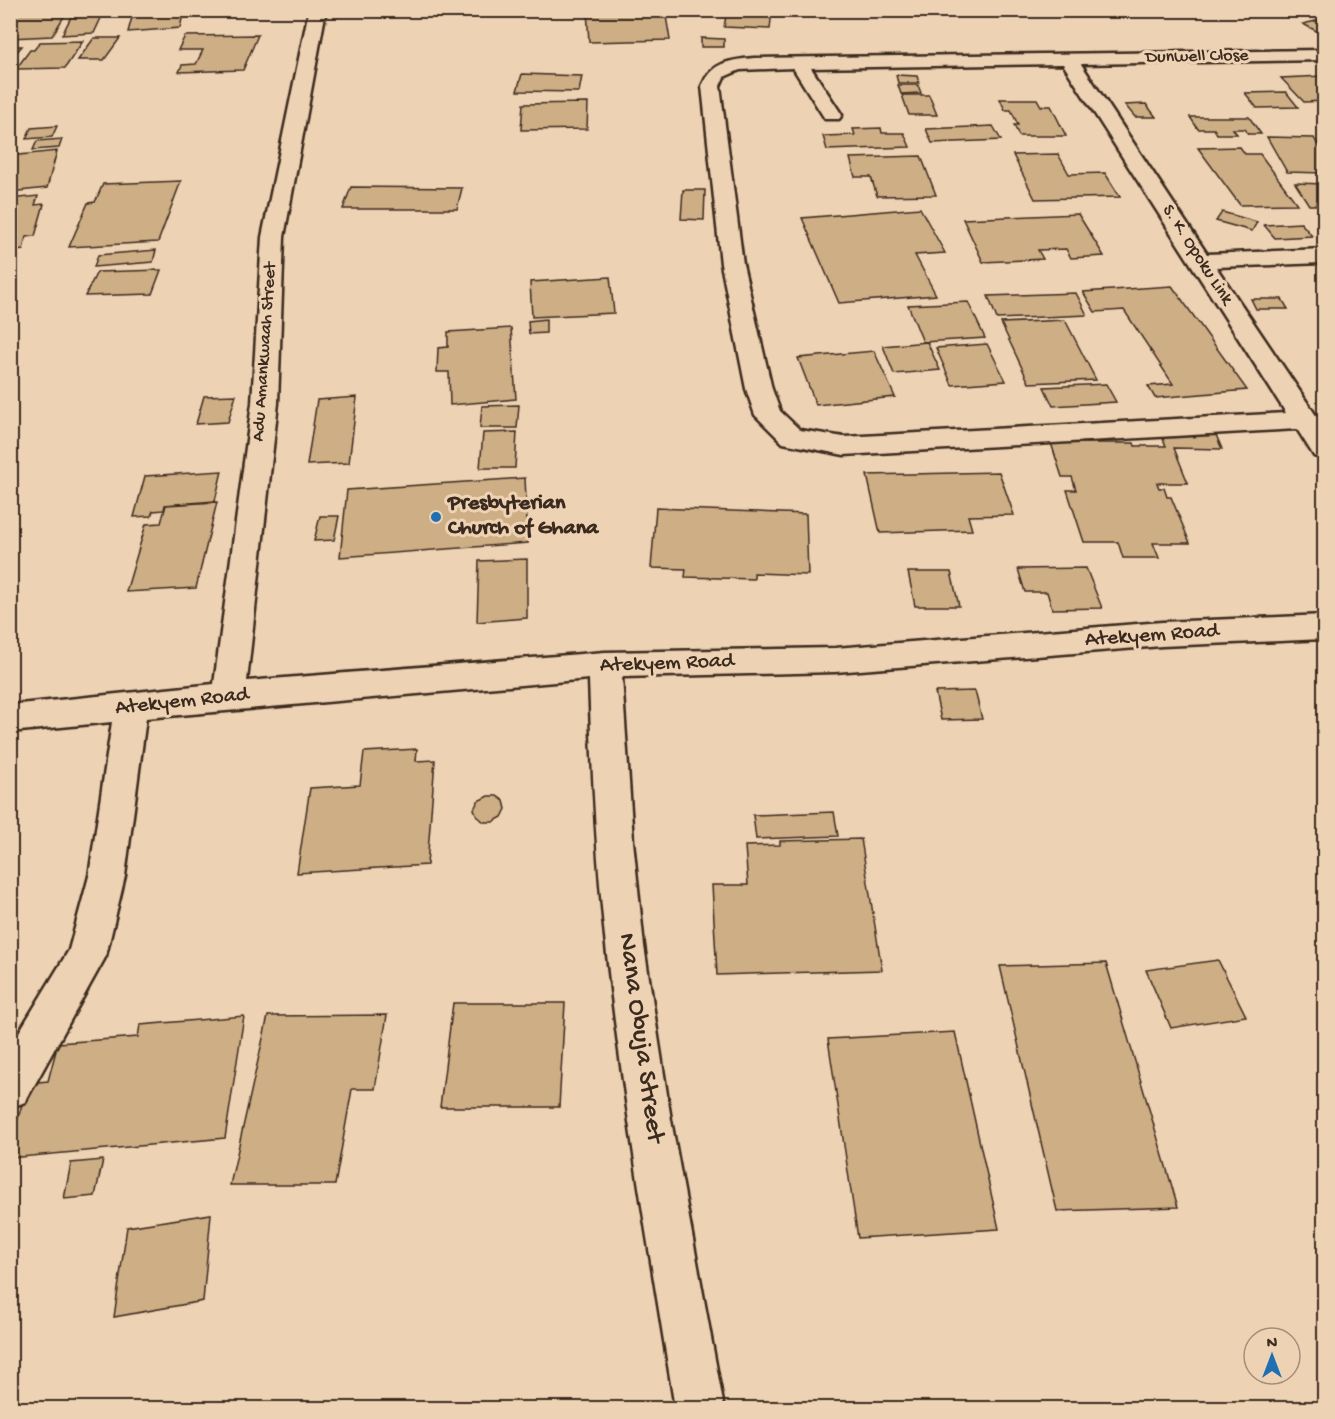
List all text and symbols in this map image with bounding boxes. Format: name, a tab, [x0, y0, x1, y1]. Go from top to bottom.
street label: Dunwell Close	[1144, 46, 1249, 68]
street label: S. K. Opoku Link	[1157, 201, 1238, 311]
street label: Adu Amankwaah Street	[248, 260, 282, 442]
place label: Presbyterian Church of Ghana	[447, 491, 600, 542]
marker: Presbyterian Church of Ghana	[429, 510, 443, 524]
street label: Atekyem Road	[1084, 618, 1222, 654]
street label: Atekyem Road	[599, 649, 737, 679]
street label: Atekyem Road	[114, 682, 252, 722]
street label: Nana Obuja Street	[609, 931, 671, 1147]
north arrow	[1242, 1326, 1302, 1386]
text: N	[1267, 1335, 1278, 1354]

